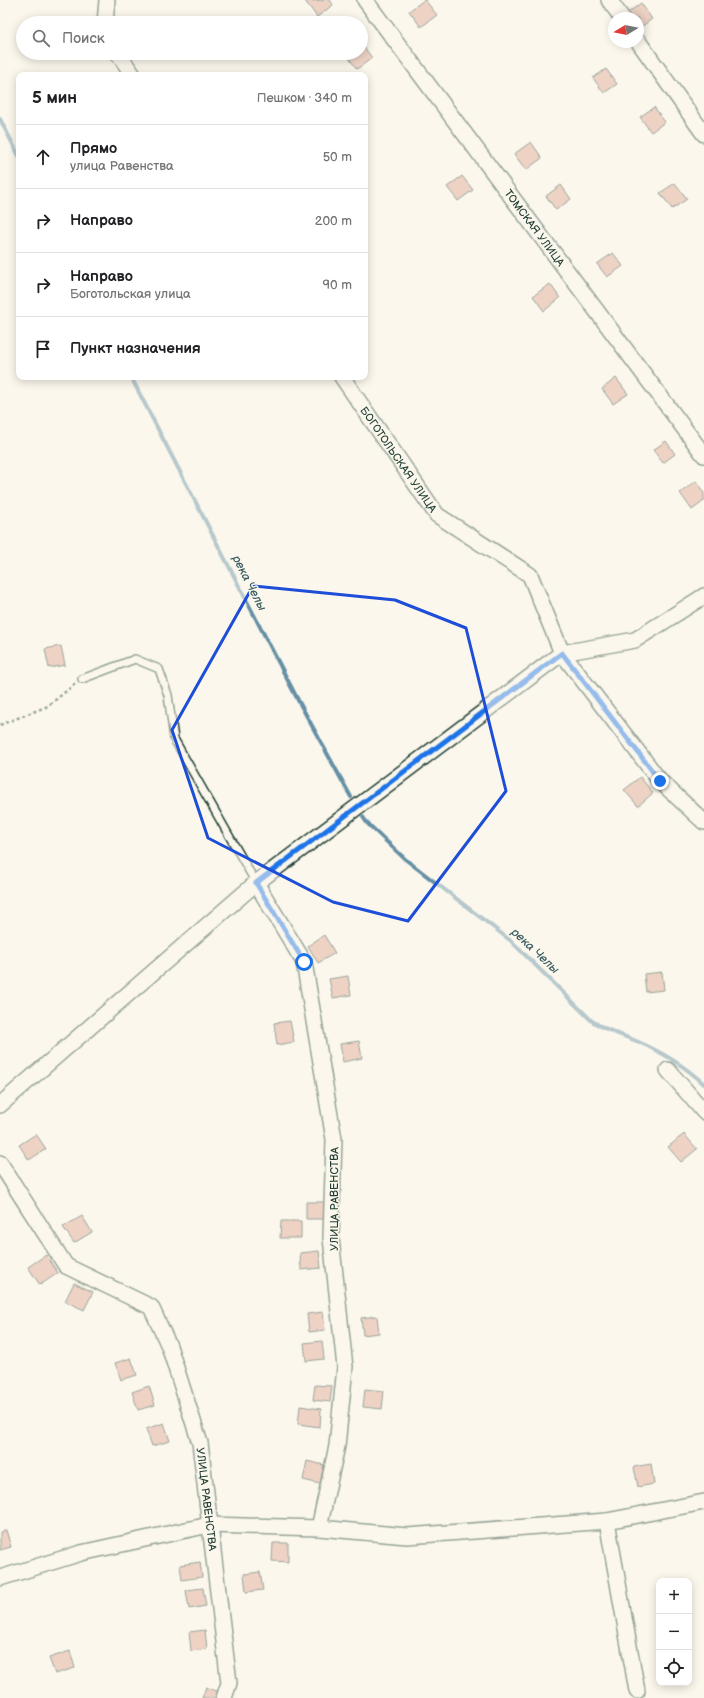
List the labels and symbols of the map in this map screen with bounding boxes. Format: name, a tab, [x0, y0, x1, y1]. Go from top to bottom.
north arrow	[608, 12, 644, 48]
street label: ТОМСКАЯ УЛИЦА	[502, 187, 568, 269]
street label: БОГОТОЛЬСКАЯ УЛИЦА	[358, 404, 440, 515]
water label: река Челы	[228, 552, 270, 614]
route end	[651, 772, 669, 790]
water label: река Челы	[507, 924, 562, 977]
route start	[295, 953, 313, 971]
street label: УЛИЦА РАВЕНСТВА	[328, 1147, 341, 1251]
street label: УЛИЦА РАВЕНСТВА	[194, 1447, 220, 1552]

